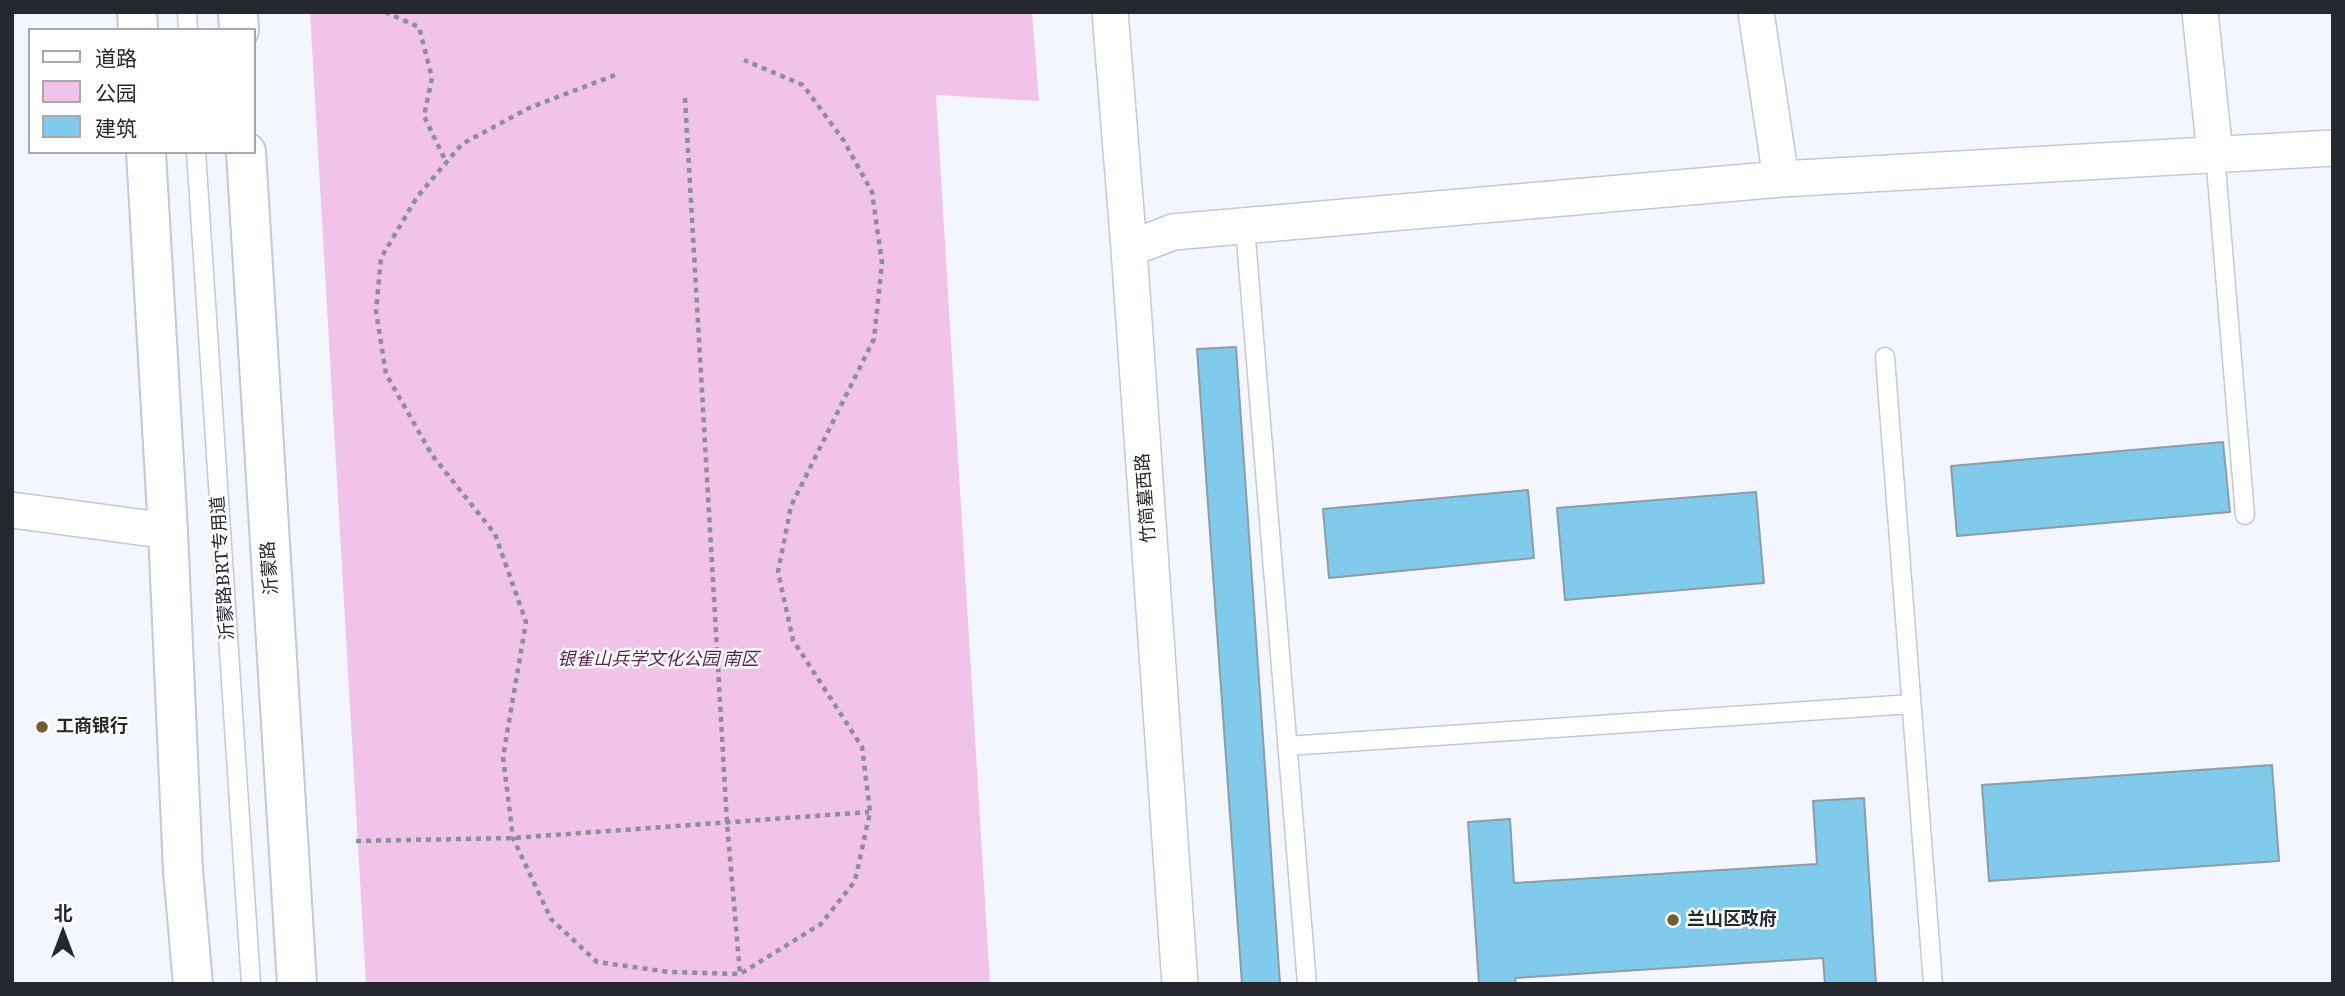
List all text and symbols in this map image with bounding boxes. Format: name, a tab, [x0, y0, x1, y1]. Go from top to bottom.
legend	[28, 28, 256, 154]
text: 道路	[95, 41, 137, 72]
text: 公园	[95, 76, 137, 107]
text: 建筑	[95, 111, 137, 142]
street label: 竹简墓西路	[1132, 452, 1160, 544]
street label: 沂蒙路BRT专用道	[207, 495, 239, 641]
street label: 沂蒙路	[257, 540, 283, 596]
park label: 银雀山兵学文化公园 南区	[557, 649, 759, 671]
place label: 工商银行	[56, 716, 128, 738]
marker: 工商银行	[34, 719, 50, 735]
north arrow	[28, 898, 98, 968]
text: 北	[53, 898, 73, 926]
place label: 兰山区政府	[1687, 909, 1777, 931]
marker: 兰山区政府	[1665, 912, 1681, 928]

